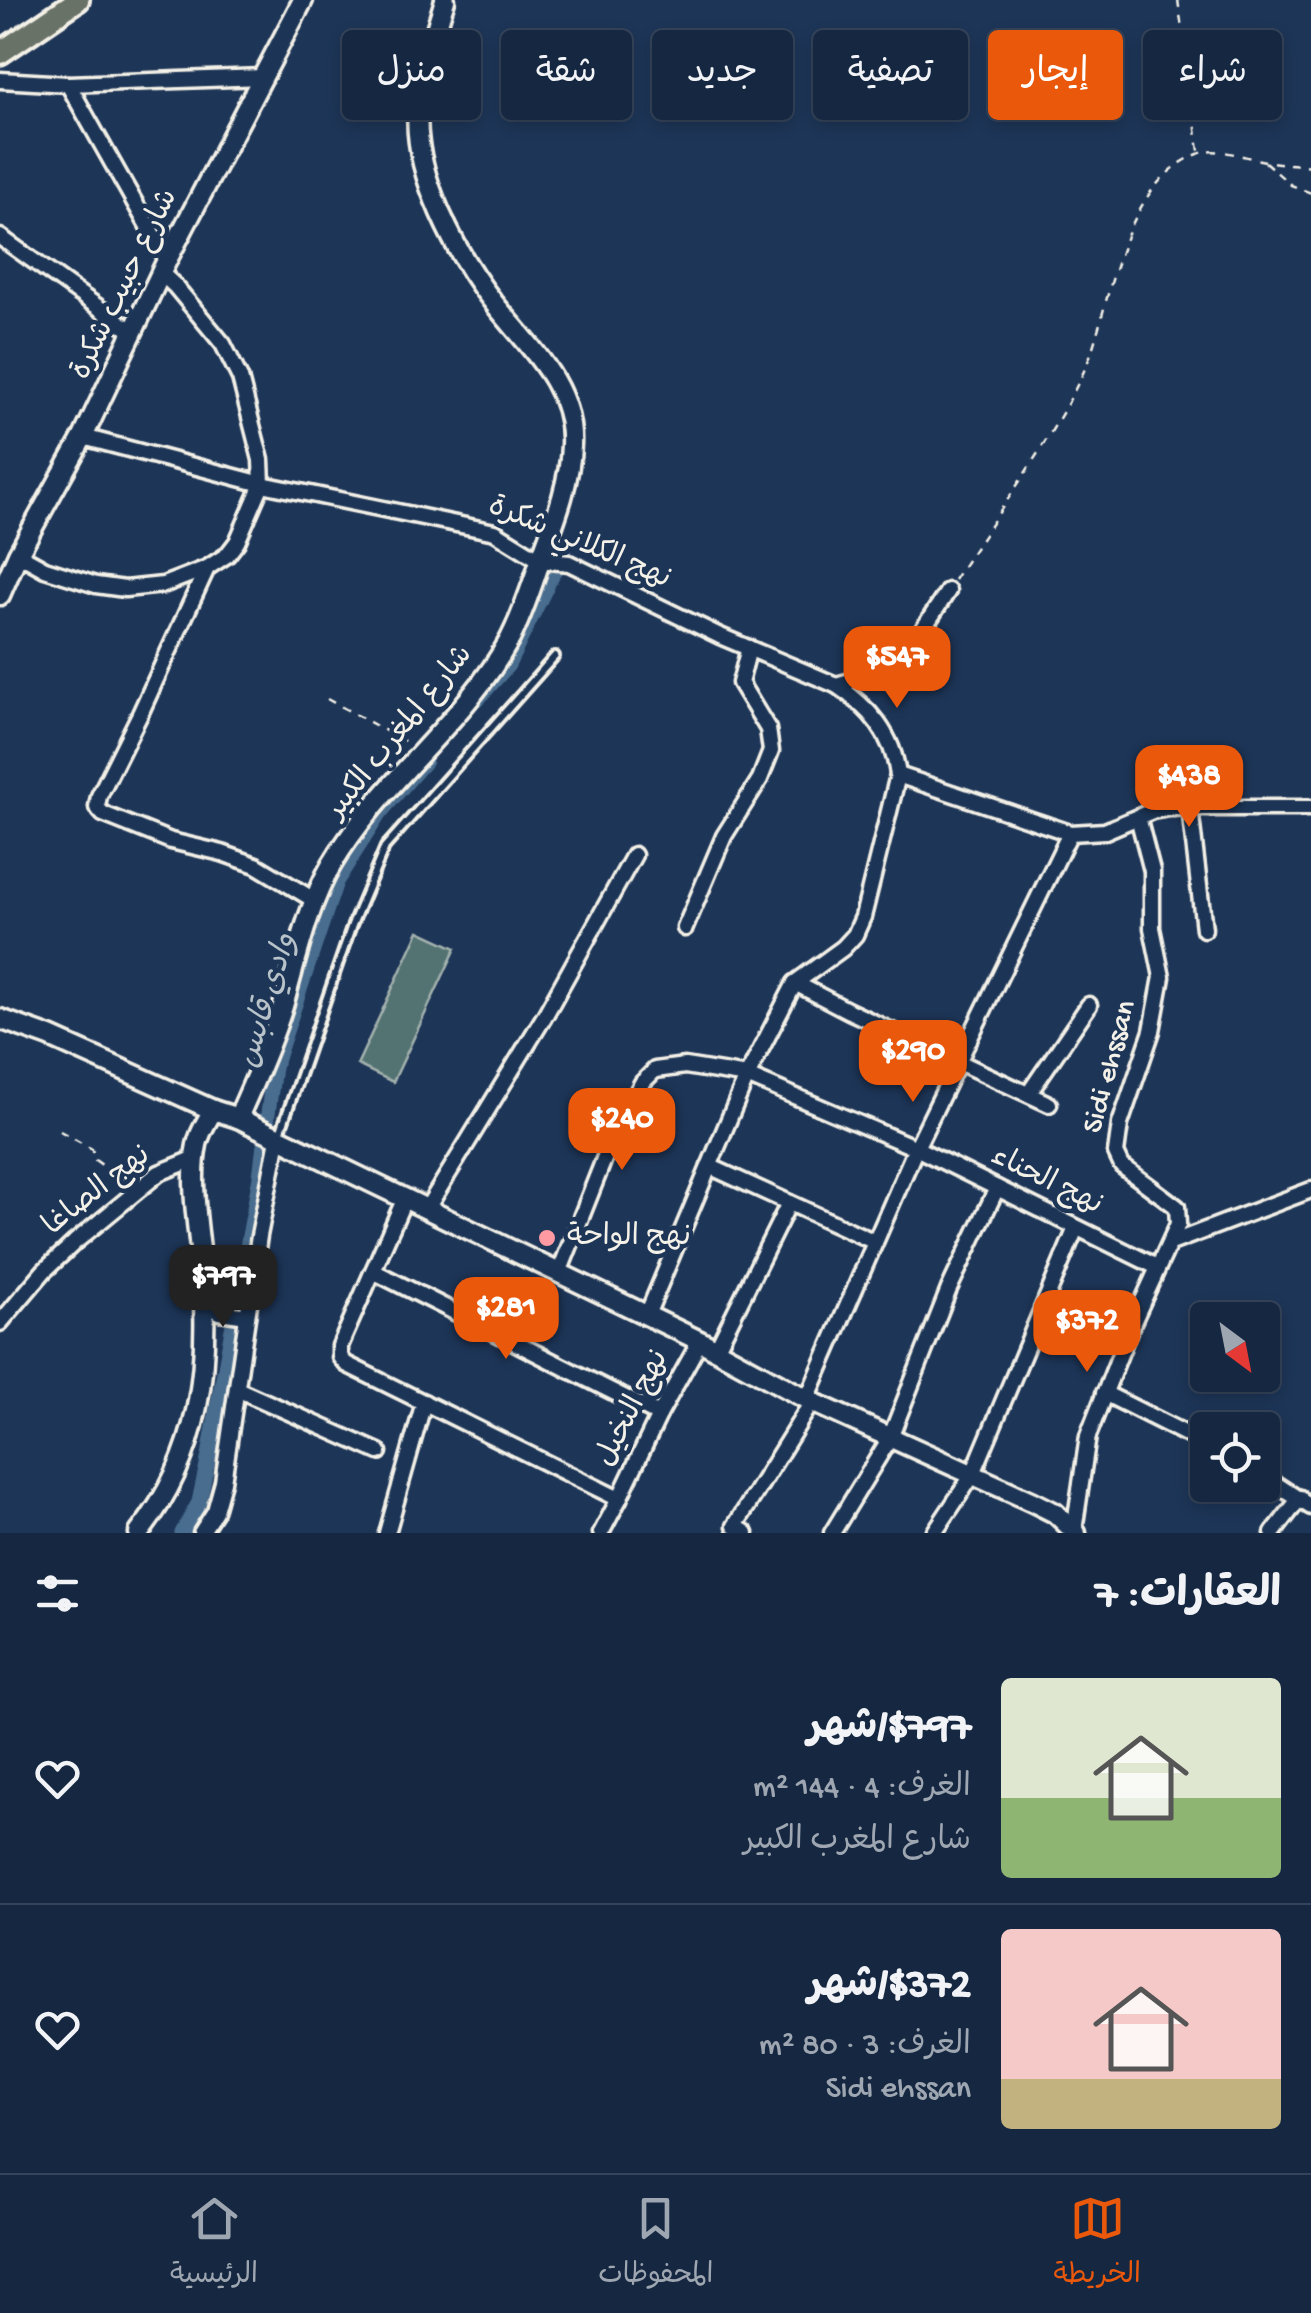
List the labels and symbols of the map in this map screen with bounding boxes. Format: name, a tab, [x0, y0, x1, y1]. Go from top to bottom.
street label: شارع حبيب شكرة	[65, 184, 187, 386]
street label: نهج الكلاني شكرة	[481, 490, 676, 602]
pin: $547	[838, 626, 956, 711]
street label: شارع المغرب الكبير	[318, 639, 482, 829]
pin: $438	[1130, 745, 1248, 830]
water label: وادي قابس	[231, 929, 307, 1073]
street label: Sidi ehssan	[1076, 997, 1146, 1137]
pin: $290	[854, 1020, 972, 1105]
pin: $240	[563, 1088, 681, 1173]
street label: نهج الصاغا	[37, 1139, 159, 1245]
street label: نهج الحناء	[984, 1140, 1108, 1224]
place label: نهج الواحة	[567, 1221, 691, 1256]
marker: نهج الواحة	[536, 1227, 558, 1249]
pin: $797	[164, 1245, 282, 1330]
pin: $281	[447, 1277, 565, 1362]
pin: $372	[1028, 1290, 1146, 1375]
north arrow	[1190, 1302, 1280, 1392]
street label: نهج النخيل	[590, 1345, 678, 1473]

